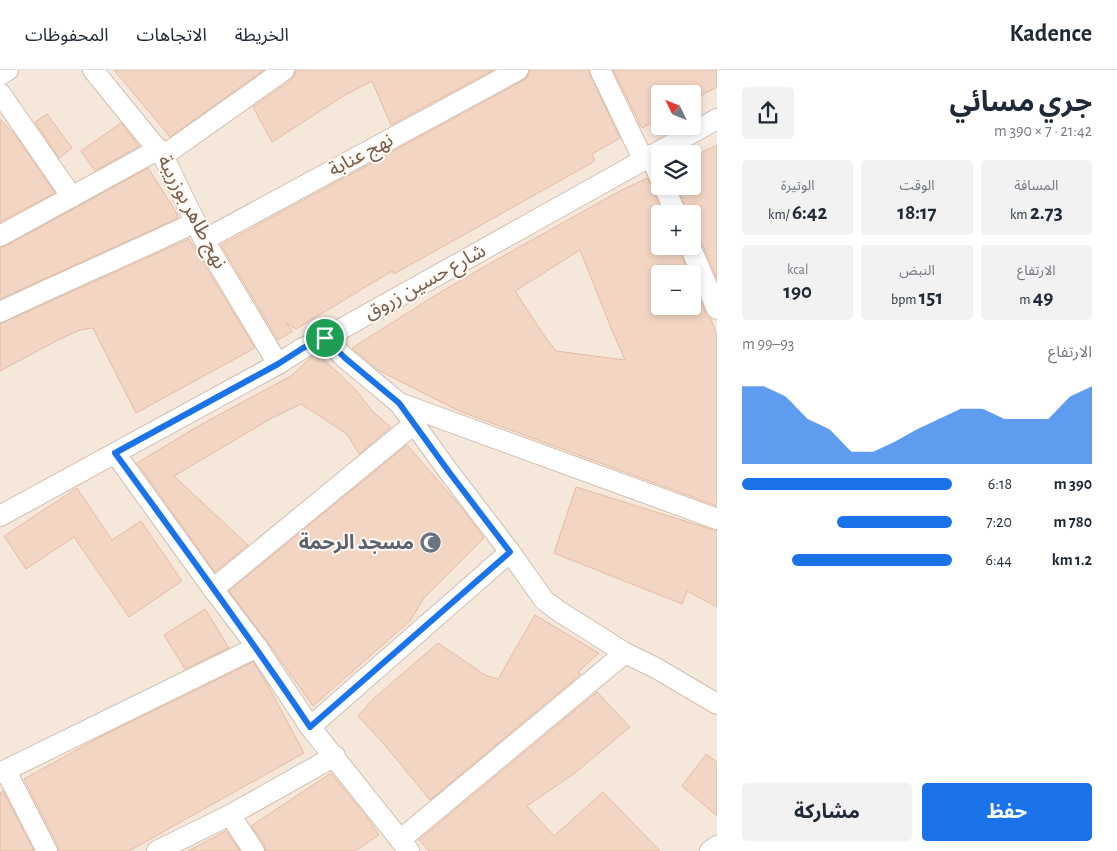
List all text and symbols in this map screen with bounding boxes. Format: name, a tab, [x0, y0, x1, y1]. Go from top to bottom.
text: Kadence	[1009, 22, 1092, 46]
text: المحفوظات	[25, 27, 109, 45]
text: الاتجاهات	[137, 27, 207, 45]
text: الخريطة	[235, 27, 289, 45]
north arrow	[651, 85, 701, 135]
map controls	[651, 85, 701, 315]
button: share	[742, 87, 794, 139]
text: جري مسائي	[950, 89, 1092, 117]
text: 21:42 · 7 × 390 m	[994, 123, 1092, 139]
street label: نهج عنابة	[326, 130, 398, 184]
button: layers	[651, 145, 701, 195]
street label: نهج طاهر بوزريبة	[150, 152, 230, 274]
text: الوتيرة	[781, 179, 815, 193]
text: الوقت	[899, 179, 935, 193]
text: المسافة	[1014, 179, 1058, 193]
text: 6:42	[792, 202, 827, 223]
text: 18:17	[897, 202, 937, 223]
text: 2.73	[1030, 202, 1063, 223]
button: +	[651, 205, 701, 255]
text: /km	[768, 208, 792, 222]
text: km	[1010, 208, 1030, 222]
street label: شارع حسين زروق	[361, 240, 491, 327]
text: kcal	[787, 263, 808, 277]
text: النبض	[899, 264, 935, 278]
text: الارتفاع	[1017, 264, 1056, 278]
button: −	[651, 265, 701, 315]
text: 190	[783, 281, 812, 302]
text: 151	[919, 287, 943, 308]
text: 49	[1033, 287, 1053, 308]
text: bpm	[891, 293, 919, 307]
text: m	[1019, 293, 1033, 307]
pin	[304, 317, 346, 359]
icon: arrive	[311, 324, 339, 352]
text: 93–99 m	[742, 336, 794, 352]
text: الارتفاع	[1048, 344, 1092, 360]
text: 6:18	[988, 476, 1012, 492]
text: 390 m	[1054, 476, 1092, 492]
text: 7:20	[986, 514, 1012, 530]
text: 780 m	[1054, 514, 1092, 530]
mosque icon: مسجد الرحمة	[418, 531, 442, 555]
place label: مسجد الرحمة	[299, 532, 414, 554]
text: 6:44	[985, 552, 1012, 568]
text: 1.2 km	[1052, 552, 1092, 568]
button: مشاركة	[742, 783, 912, 841]
button: حفظ	[922, 783, 1092, 841]

